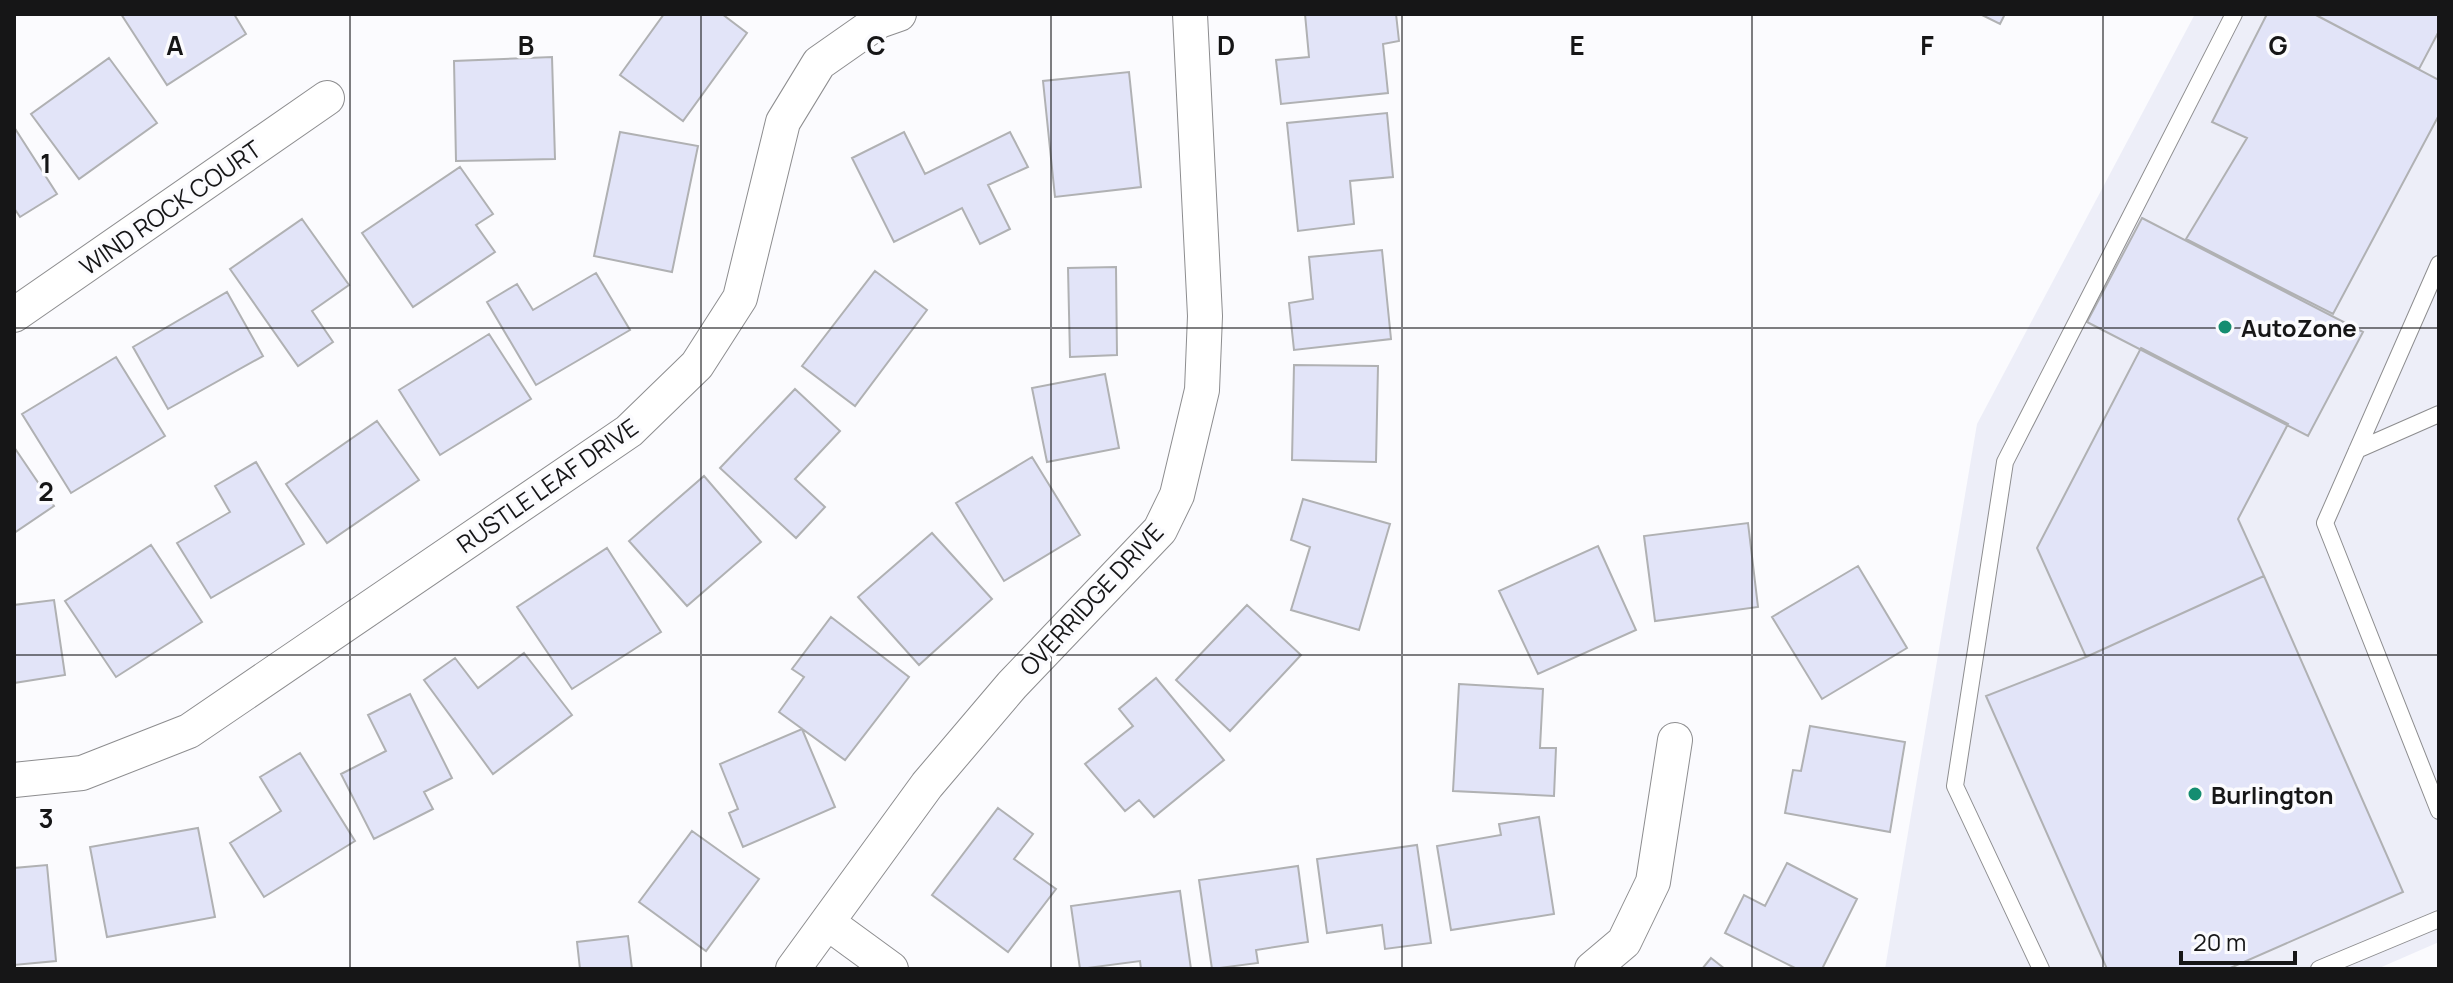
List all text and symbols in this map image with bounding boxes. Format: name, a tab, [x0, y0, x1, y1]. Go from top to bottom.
text: A	[166, 27, 184, 63]
text: B	[518, 27, 534, 63]
text: C	[866, 27, 886, 63]
text: D	[1217, 27, 1235, 63]
text: E	[1569, 27, 1585, 63]
text: F	[1920, 27, 1934, 63]
text: G	[2268, 27, 2288, 63]
street label: WIND ROCK COURT	[73, 132, 268, 282]
text: 1	[40, 145, 52, 181]
place label: AutoZone	[2241, 311, 2357, 344]
marker: AutoZone	[2216, 318, 2234, 336]
street label: RUSTLE LEAF DRIVE	[450, 410, 644, 560]
text: 2	[38, 473, 54, 509]
street label: OVERRIDGE DRIVE	[1012, 516, 1170, 682]
place label: Burlington	[2211, 778, 2334, 811]
marker: Burlington	[2186, 785, 2204, 803]
text: 3	[38, 800, 54, 836]
scale bar	[2181, 915, 2295, 965]
text: 20 m	[2193, 925, 2246, 958]

